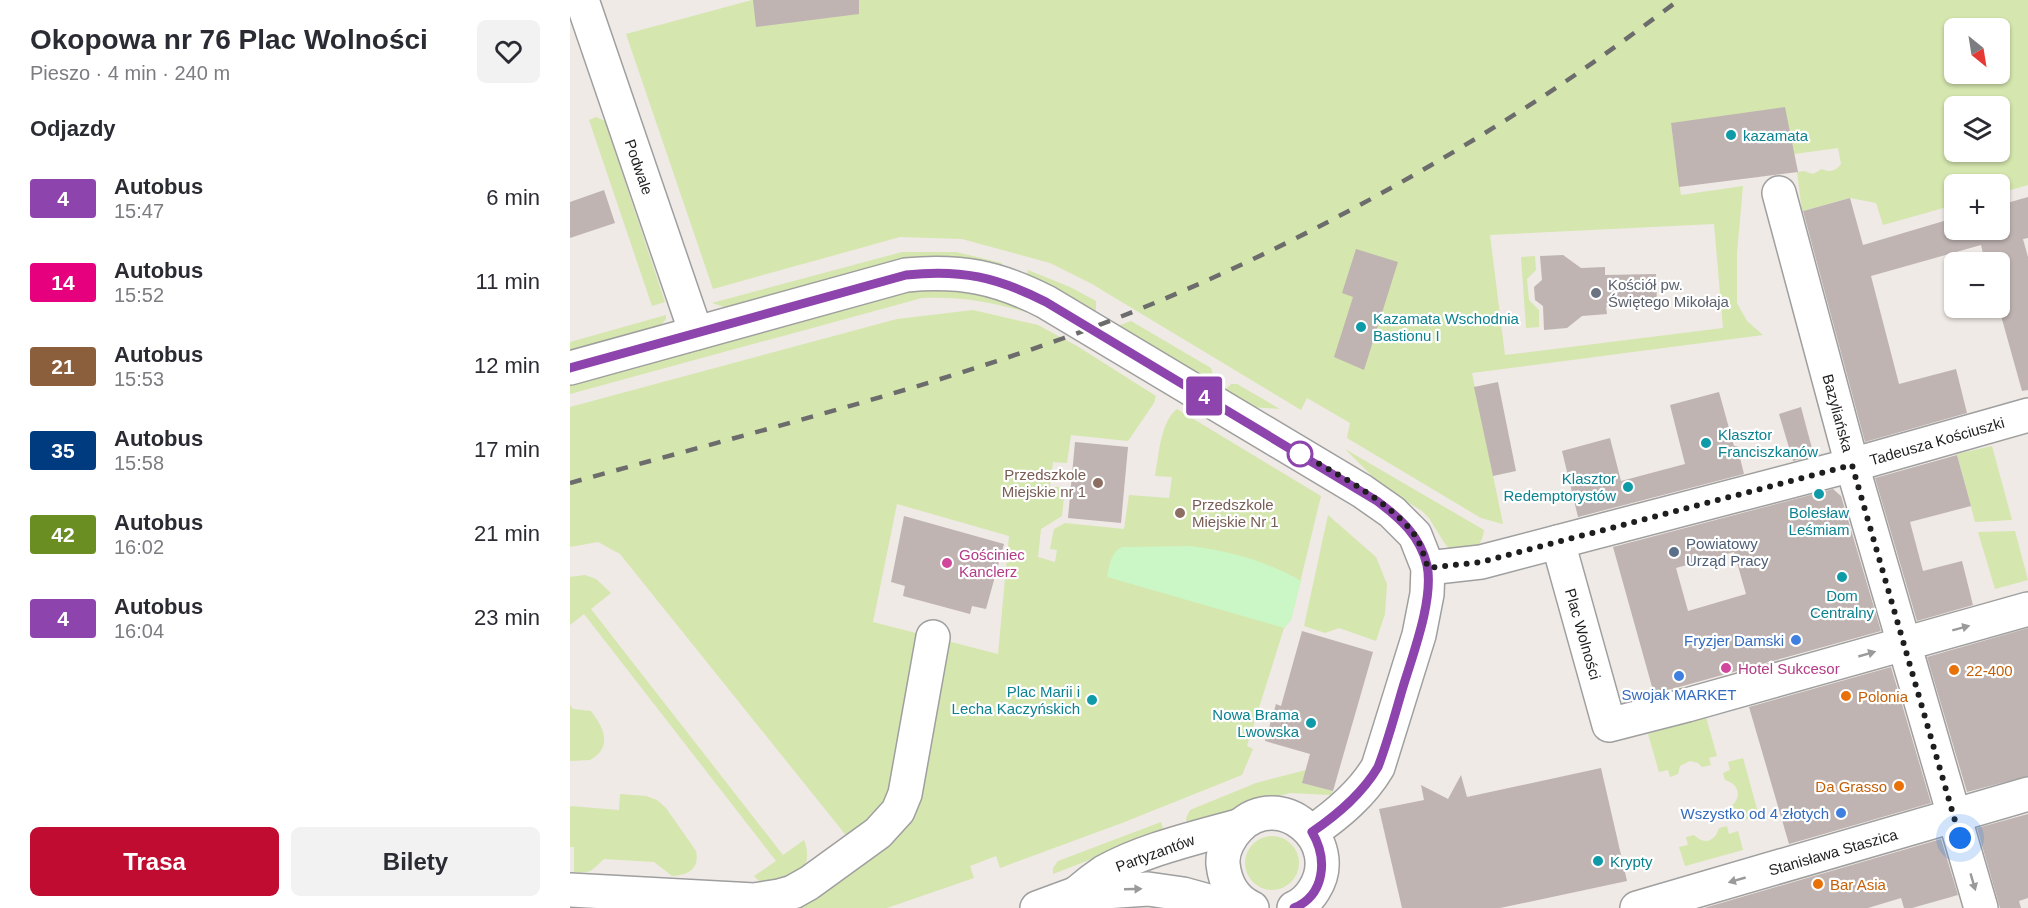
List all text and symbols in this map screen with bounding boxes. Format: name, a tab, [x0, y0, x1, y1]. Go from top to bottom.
north arrow	[1944, 18, 2010, 84]
map controls	[1944, 18, 2010, 318]
button: heart	[477, 20, 540, 83]
text: Okopowa nr 76 Plac Wolności	[30, 24, 428, 55]
text: Pieszo · 4 min · 240 m	[30, 62, 230, 84]
button: layers	[1944, 96, 2010, 162]
text: Odjazdy	[30, 116, 116, 141]
place label: kazamata	[1743, 127, 1809, 144]
marker: kazamata	[1724, 128, 1738, 142]
street label: Podwale	[622, 137, 656, 197]
text: Autobus	[114, 174, 203, 199]
button: +	[1944, 174, 2010, 240]
text: 6 min	[486, 185, 540, 210]
text: 4	[57, 187, 69, 210]
text: 15:47	[114, 200, 164, 222]
button: −	[1944, 252, 2010, 318]
text: Autobus	[114, 258, 203, 283]
text: 11 min	[476, 269, 540, 294]
text: 14	[51, 271, 75, 294]
place label: Kościół pw. Świętego Mikołaja	[1608, 276, 1730, 310]
text: 15:52	[114, 284, 164, 306]
marker: Kościół pw. Świętego Mikołaja	[1589, 286, 1603, 300]
place label: Kazamata Wschodnia Bastionu I	[1373, 310, 1520, 344]
marker: Kazamata Wschodnia Bastionu I	[1354, 320, 1368, 334]
text: Autobus	[114, 342, 203, 367]
text: 12 min	[474, 353, 540, 378]
text: 21	[51, 355, 75, 378]
text: 15:53	[114, 368, 164, 390]
street label: Bazyliańska	[1819, 372, 1857, 454]
line badge: 4	[1184, 376, 1224, 416]
text: 4	[1198, 385, 1210, 408]
street label: Tadeusza Kościuszki	[1868, 414, 2006, 468]
text: Autobus	[114, 426, 203, 451]
place label: Klasztor Franciszkanów	[1718, 426, 1818, 460]
marker: Klasztor Franciszkanów	[1699, 436, 1713, 450]
text: 17 min	[474, 437, 540, 462]
text: 35	[51, 439, 75, 462]
unlabelled marker	[1287, 441, 1313, 467]
text: 15:58	[114, 452, 164, 474]
place label: Przedszkole Miejskie nr 1	[1002, 466, 1086, 500]
place label: Klasztor Redemptorystów	[1503, 470, 1616, 504]
marker: Przedszkole Miejskie nr 1	[1091, 476, 1105, 490]
marker: Klasztor Redemptorystów	[1621, 480, 1635, 494]
marker: Bolesław Leśmiam	[1812, 487, 1826, 501]
place label: Przedszkole Miejskie Nr 1	[1192, 496, 1279, 530]
place label: Bolesław Leśmiam	[1789, 504, 1849, 538]
marker: Przedszkole Miejskie Nr 1	[1173, 506, 1187, 520]
text: Autobus	[114, 510, 203, 535]
text: 21 min	[474, 521, 540, 546]
text: 42	[51, 523, 75, 546]
place label: Powiatowy Urząd Pracy	[1686, 535, 1769, 569]
text: 16:02	[114, 536, 164, 558]
marker: Powiatowy Urząd Pracy	[1667, 545, 1681, 559]
place label: Gościniec Kanclerz	[959, 546, 1025, 580]
marker: Gościniec Kanclerz	[940, 556, 954, 570]
marker: Dom Centralny	[1835, 570, 1849, 584]
street label: Plac Wolności	[1562, 587, 1604, 681]
place label: Dom Centralny	[1810, 587, 1875, 621]
text: Autobus	[114, 594, 203, 619]
text: 23 min	[474, 605, 540, 630]
text: 4	[57, 607, 69, 630]
text: 16:04	[114, 620, 164, 642]
one-way arrow	[1952, 623, 1970, 632]
place label: Fryzjer Damski	[1684, 632, 1784, 649]
marker: Fryzjer Damski	[1789, 633, 1803, 647]
one-way arrow	[1859, 649, 1877, 658]
place label: Hotel Sukcesor	[1738, 660, 1840, 677]
marker: Hotel Sukcesor	[1719, 661, 1733, 675]
place label: 22-400	[1966, 662, 2013, 679]
marker: 22-400	[1947, 663, 1961, 677]
marker: Swojak MARKET	[1672, 669, 1686, 683]
place label: Plac Marii i Lecha Kaczyńskich	[952, 683, 1080, 717]
place label: Swojak MARKET	[1621, 686, 1737, 703]
place label: Polonia	[1858, 688, 1909, 705]
marker: Polonia	[1839, 689, 1853, 703]
marker: Plac Marii i Lecha Kaczyńskich	[1085, 693, 1099, 707]
place label: Nowa Brama Lwowska	[1212, 706, 1300, 740]
marker: Nowa Brama Lwowska	[1304, 716, 1318, 730]
place label: Da Grasso	[1815, 778, 1887, 795]
marker: Da Grasso	[1892, 779, 1906, 793]
place label: Wszystko od 4 złotych	[1681, 805, 1829, 822]
marker: Wszystko od 4 złotych	[1834, 806, 1848, 820]
your location	[1945, 823, 1975, 853]
street label: Stanisława Staszica	[1767, 825, 1900, 879]
button: Trasa	[30, 827, 279, 896]
button: Bilety	[291, 827, 540, 896]
street label: Partyzantów	[1113, 831, 1197, 875]
place label: Krypty	[1610, 853, 1653, 870]
marker: Krypty	[1591, 854, 1605, 868]
one-way arrow	[1969, 873, 1978, 891]
one-way arrow	[1728, 876, 1746, 885]
place label: Bar Asia	[1830, 876, 1887, 893]
marker: Bar Asia	[1811, 877, 1825, 891]
one-way arrow	[1124, 885, 1143, 894]

